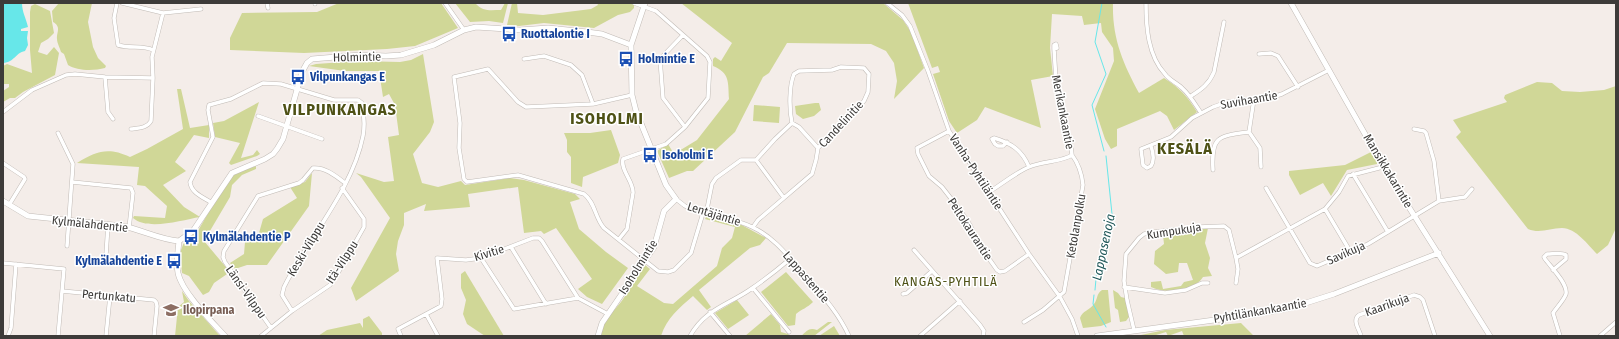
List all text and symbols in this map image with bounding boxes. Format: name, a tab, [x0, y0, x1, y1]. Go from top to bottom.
bus stop icon: Ruottalontie I	[500, 25, 518, 43]
place label: Ruottalontie I	[521, 27, 590, 41]
street label: Holmintie	[333, 50, 381, 64]
bus stop icon: Holmintie E	[617, 50, 635, 68]
place label: Holmintie E	[638, 52, 695, 66]
bus stop icon: Vilpunkangas E	[289, 68, 307, 86]
place label: Vilpunkangas E	[309, 70, 385, 84]
street label: Merikankaantie	[1049, 74, 1077, 151]
street label: Suvihaantie	[1219, 88, 1279, 112]
street label: Candelinitie	[816, 98, 866, 150]
district label: VILPUNKANGAS	[282, 100, 397, 119]
district label: ISOHOLMI	[570, 109, 644, 128]
street label: Vanha-Pyhtiläntie	[946, 132, 1006, 213]
street label: Mansikkakarintie	[1361, 132, 1416, 210]
district label: KESÄLÄ	[1157, 139, 1213, 158]
bus stop icon: Isoholmi E	[641, 146, 659, 164]
place label: Isoholmi E	[662, 148, 714, 162]
street label: Ketolanpolku	[1063, 193, 1089, 259]
street label: Peltokaurantie	[945, 195, 995, 263]
street label: Lentäjäntie	[686, 199, 742, 229]
water label: Lappasenoja	[1089, 212, 1118, 282]
street label: Kylmälahdentie	[51, 213, 129, 235]
street label: Keski-Vilppu	[284, 219, 328, 279]
street label: Kumpukuja	[1146, 220, 1202, 242]
bus stop icon: Kylmälahdentie P	[182, 228, 200, 246]
place label: Kylmälahdentie P	[203, 230, 291, 244]
street label: Isoholmintie	[616, 237, 660, 297]
street label: Itä-Vilppu	[323, 238, 361, 286]
street label: Savikuja	[1325, 238, 1368, 268]
street label: Kivitie	[472, 242, 506, 264]
street label: Lappastentie	[780, 248, 832, 306]
bus stop icon: Kylmälahdentie E	[165, 252, 183, 270]
place label: Kylmälahdentie E	[75, 254, 162, 268]
street label: Länsi-Vilppu	[223, 263, 269, 321]
district label: KANGAS-PYHTILÄ	[894, 274, 998, 289]
street label: Pertunkatu	[81, 287, 137, 305]
street label: Kaarikuja	[1363, 291, 1411, 319]
street label: Pyhtilänkankaantie	[1212, 296, 1308, 326]
school or university icon: Ilopirpana	[162, 301, 180, 319]
place label: Ilopirpana	[183, 303, 235, 317]

